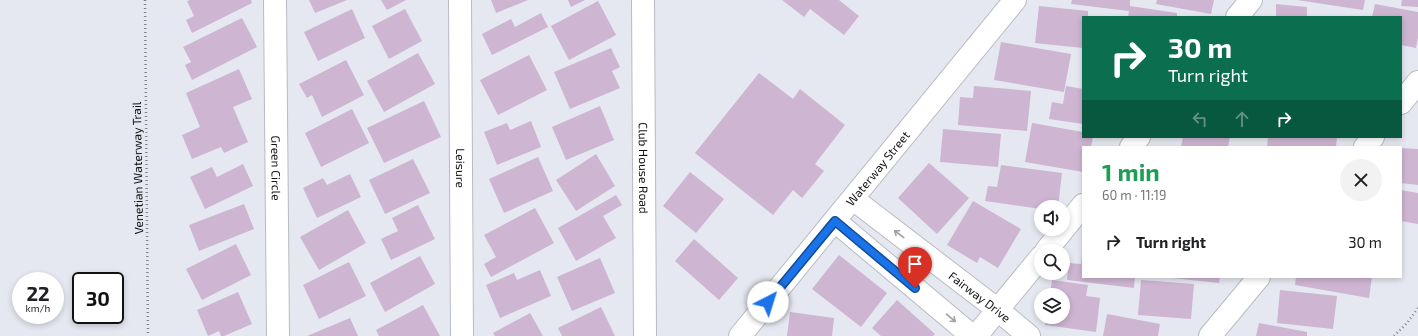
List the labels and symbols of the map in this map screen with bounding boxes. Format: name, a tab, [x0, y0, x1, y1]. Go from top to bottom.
street label: Venetian Waterway Trail	[129, 101, 145, 234]
street label: Club House Road	[637, 122, 651, 214]
street label: Waterway Street	[843, 128, 912, 208]
street label: Green Circle	[269, 135, 284, 201]
street label: Leisure	[454, 148, 468, 188]
one-way arrow	[894, 230, 905, 238]
pin	[898, 247, 932, 288]
street label: Fairway Drive	[946, 268, 1014, 325]
speed limit sign: 30	[72, 272, 124, 324]
position arrow	[747, 281, 789, 323]
one-way arrow	[945, 313, 956, 322]

